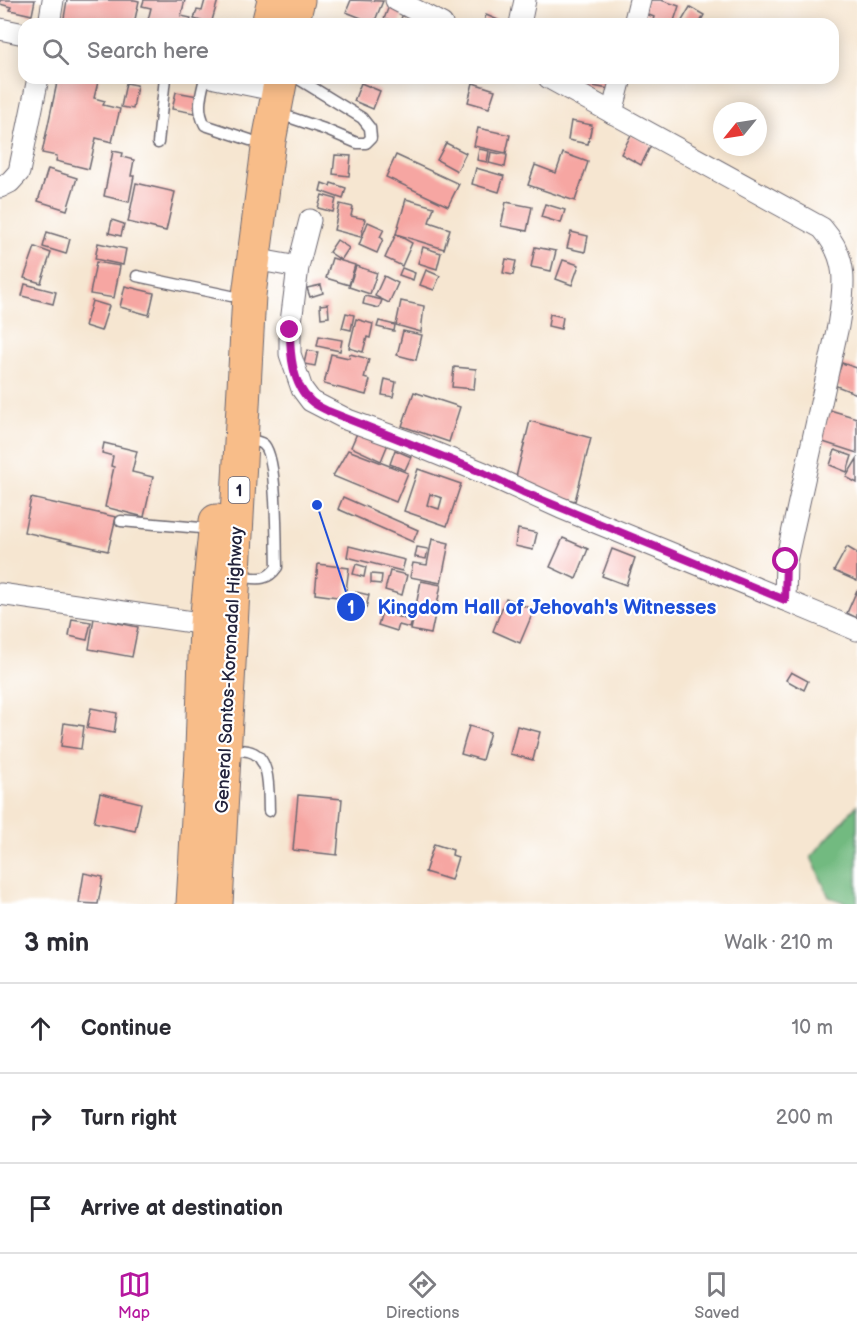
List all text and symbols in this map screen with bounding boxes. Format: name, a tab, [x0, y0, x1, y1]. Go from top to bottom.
search box	[18, 18, 839, 84]
icon: search	[39, 35, 72, 68]
text: Search here	[87, 38, 209, 65]
north arrow	[713, 102, 767, 156]
route end	[276, 316, 302, 342]
road number: 1	[228, 477, 250, 503]
street label: General Santos-Koronadal Highway	[211, 525, 248, 814]
route start	[772, 547, 798, 573]
callout: Kingdom Hall of Jehovah's Witnesses	[336, 588, 728, 626]
text: Kingdom Hall of Jehovah's Witnesses	[378, 596, 717, 620]
text: 1	[347, 598, 355, 619]
text: 3 min	[24, 928, 89, 959]
text: Walk · 210 m	[724, 931, 833, 955]
icon: ahead	[24, 1012, 57, 1045]
text: Continue	[81, 1015, 171, 1042]
text: 10 m	[792, 1016, 833, 1040]
icon: right	[24, 1102, 57, 1135]
text: Turn right	[81, 1105, 177, 1132]
text: 200 m	[776, 1106, 833, 1130]
icon: arrive	[24, 1192, 57, 1225]
text: Arrive at destination	[81, 1195, 283, 1222]
tab: Map	[118, 1268, 151, 1323]
tab: Directions	[386, 1268, 459, 1323]
tab: Saved	[694, 1268, 739, 1323]

